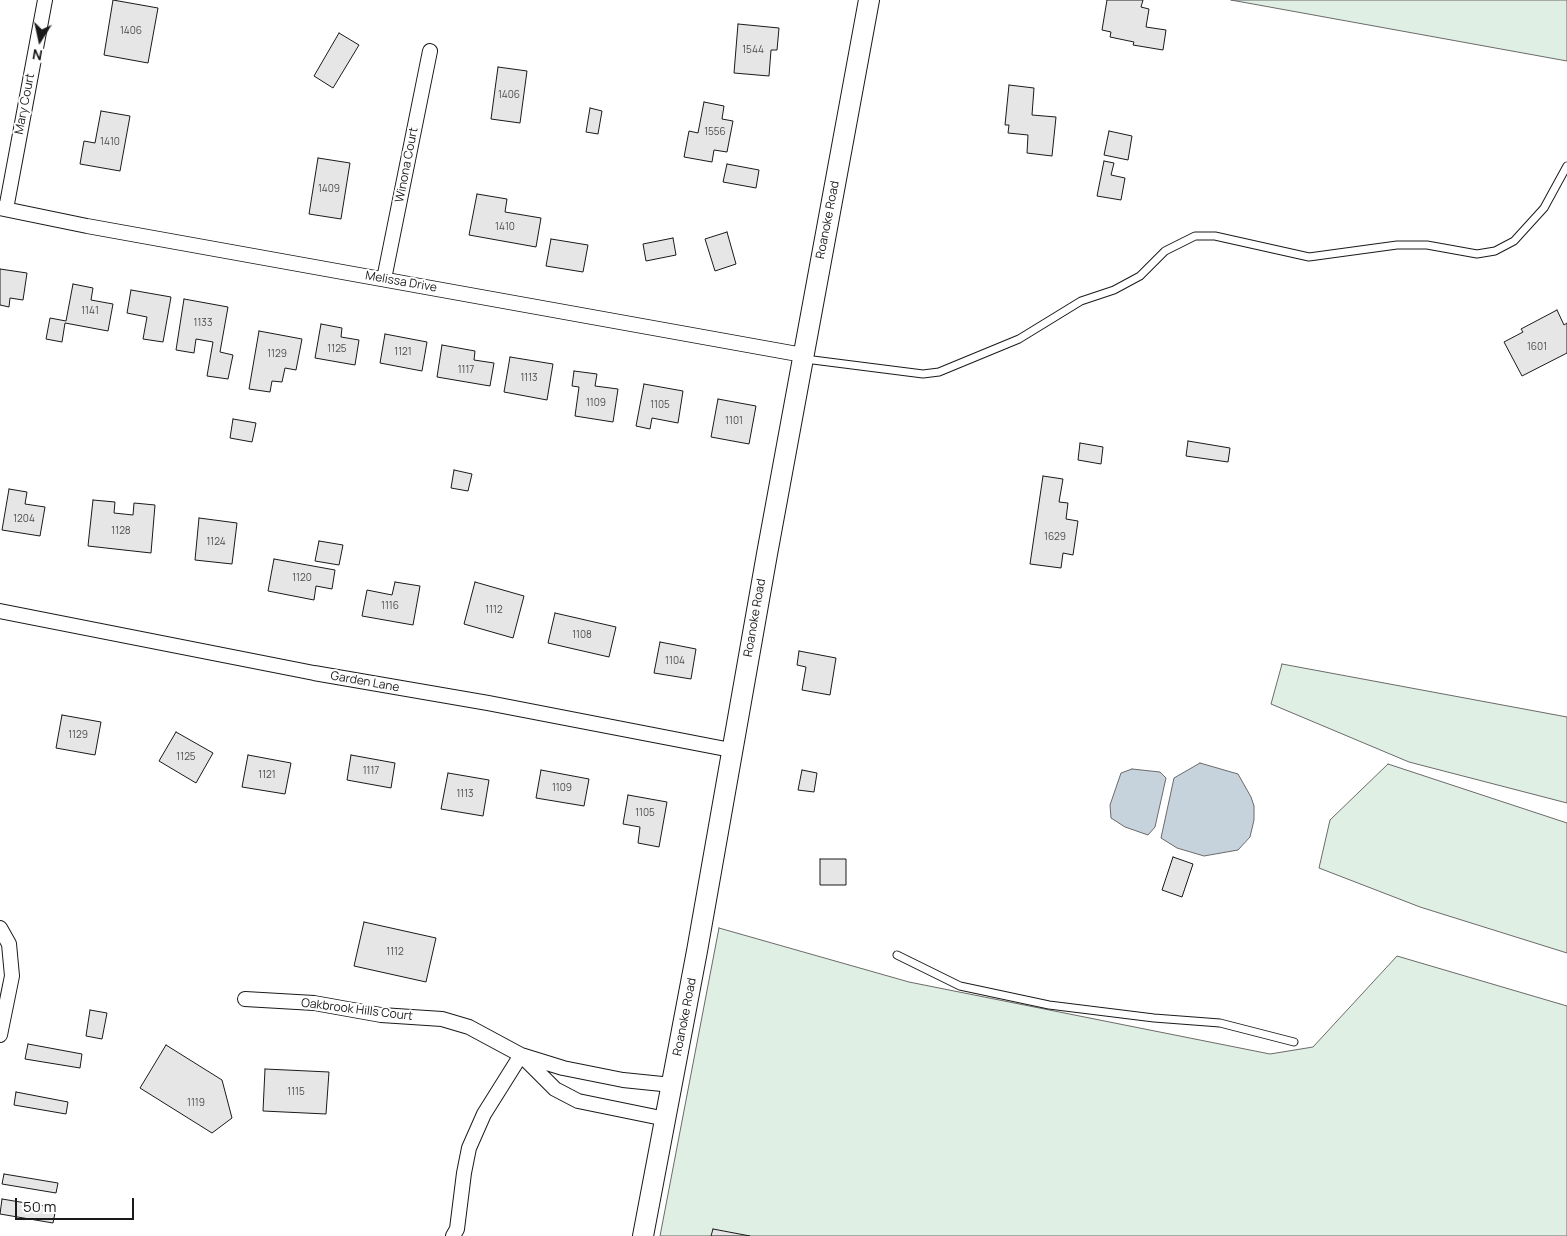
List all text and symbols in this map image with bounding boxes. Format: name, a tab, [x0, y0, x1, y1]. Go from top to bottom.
north arrow	[15, 15, 65, 65]
house number: 1406	[120, 25, 142, 37]
house number: 1544	[742, 44, 764, 56]
text: N	[31, 45, 44, 65]
street label: Mary Court	[12, 72, 38, 136]
house number: 1406	[498, 89, 520, 101]
street label: Winona Court	[393, 126, 421, 204]
house number: 1556	[704, 126, 726, 138]
house number: 1410	[100, 136, 120, 148]
street label: Roanoke Road	[813, 180, 843, 260]
house number: 1409	[318, 183, 340, 195]
house number: 1410	[495, 221, 515, 233]
street label: Melissa Drive	[364, 269, 438, 295]
house number: 1141	[81, 305, 99, 317]
house number: 1133	[194, 317, 212, 329]
house number: 1601	[1527, 341, 1547, 353]
house number: 1125	[327, 343, 347, 355]
house number: 1121	[394, 346, 412, 358]
house number: 1129	[267, 348, 287, 360]
house number: 1117	[458, 364, 474, 376]
house number: 1113	[520, 372, 538, 384]
house number: 1109	[586, 397, 606, 409]
house number: 1105	[650, 399, 670, 411]
house number: 1101	[725, 415, 743, 427]
house number: 1204	[13, 513, 35, 525]
house number: 1128	[111, 525, 131, 537]
house number: 1629	[1044, 531, 1066, 543]
house number: 1124	[206, 536, 226, 548]
house number: 1120	[292, 572, 312, 584]
street label: Roanoke Road	[741, 578, 769, 658]
house number: 1116	[381, 600, 399, 612]
house number: 1112	[485, 604, 503, 616]
house number: 1108	[572, 629, 592, 641]
house number: 1104	[665, 655, 685, 667]
street label: Garden Lane	[329, 669, 401, 695]
house number: 1129	[68, 729, 88, 741]
house number: 1125	[176, 751, 196, 763]
house number: 1117	[363, 765, 379, 777]
house number: 1121	[258, 769, 276, 781]
house number: 1109	[552, 782, 572, 794]
house number: 1113	[456, 788, 474, 800]
house number: 1105	[635, 807, 655, 819]
house number: 1112	[386, 946, 404, 958]
street label: Roanoke Road	[670, 977, 700, 1057]
street label: Oakbrook Hills Court	[300, 996, 414, 1024]
house number: 1115	[287, 1086, 305, 1098]
house number: 1119	[187, 1097, 205, 1109]
scale bar	[18, 1188, 136, 1220]
text: 50 m	[23, 1196, 57, 1217]

